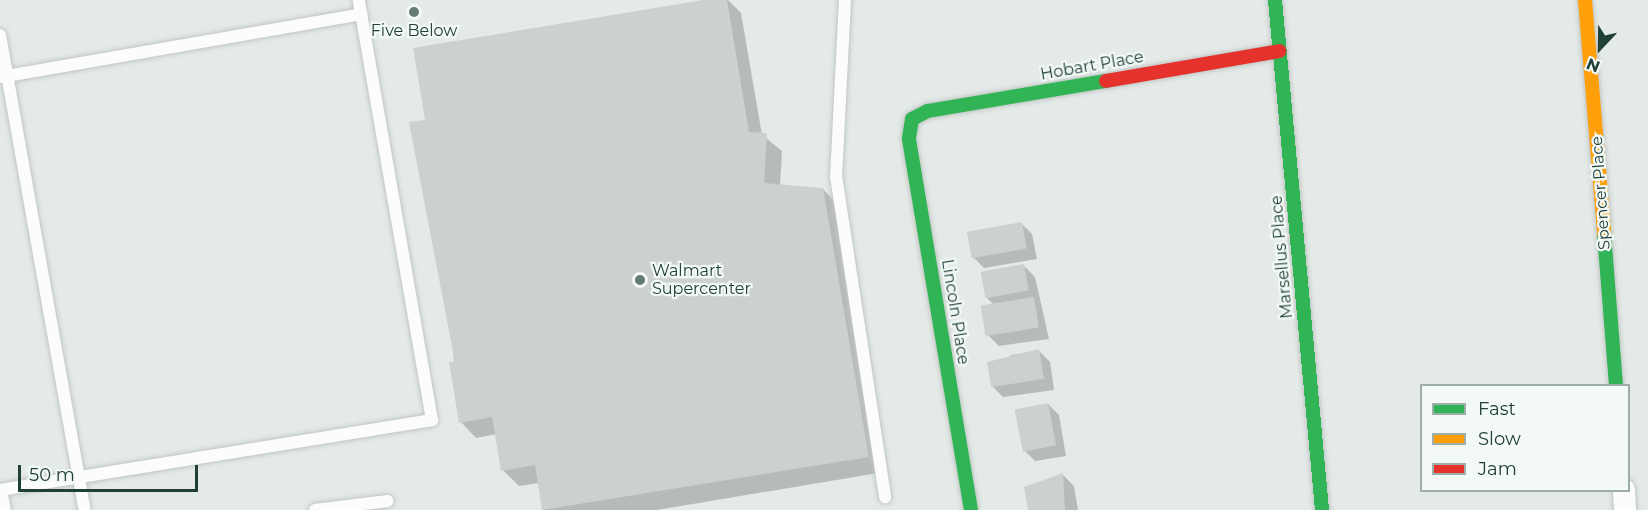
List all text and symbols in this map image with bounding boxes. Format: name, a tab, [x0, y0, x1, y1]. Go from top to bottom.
marker: Five Below	[407, 5, 421, 19]
north arrow	[1570, 18, 1630, 78]
place label: Five Below	[371, 21, 457, 41]
street label: Hobart Place	[1039, 47, 1145, 85]
text: N	[1584, 54, 1603, 76]
street label: Spencer Place	[1587, 135, 1615, 251]
street label: Marsellus Place	[1267, 195, 1297, 319]
street label: Lincoln Place	[937, 258, 973, 366]
place label: Walmart Supercenter	[652, 261, 751, 299]
marker: Walmart Supercenter	[633, 273, 647, 287]
legend	[1420, 384, 1630, 492]
text: Fast	[1478, 398, 1516, 420]
text: Slow	[1478, 428, 1521, 450]
scale bar	[21, 453, 201, 491]
text: Jam	[1478, 458, 1517, 480]
text: 50 m	[29, 464, 75, 486]

